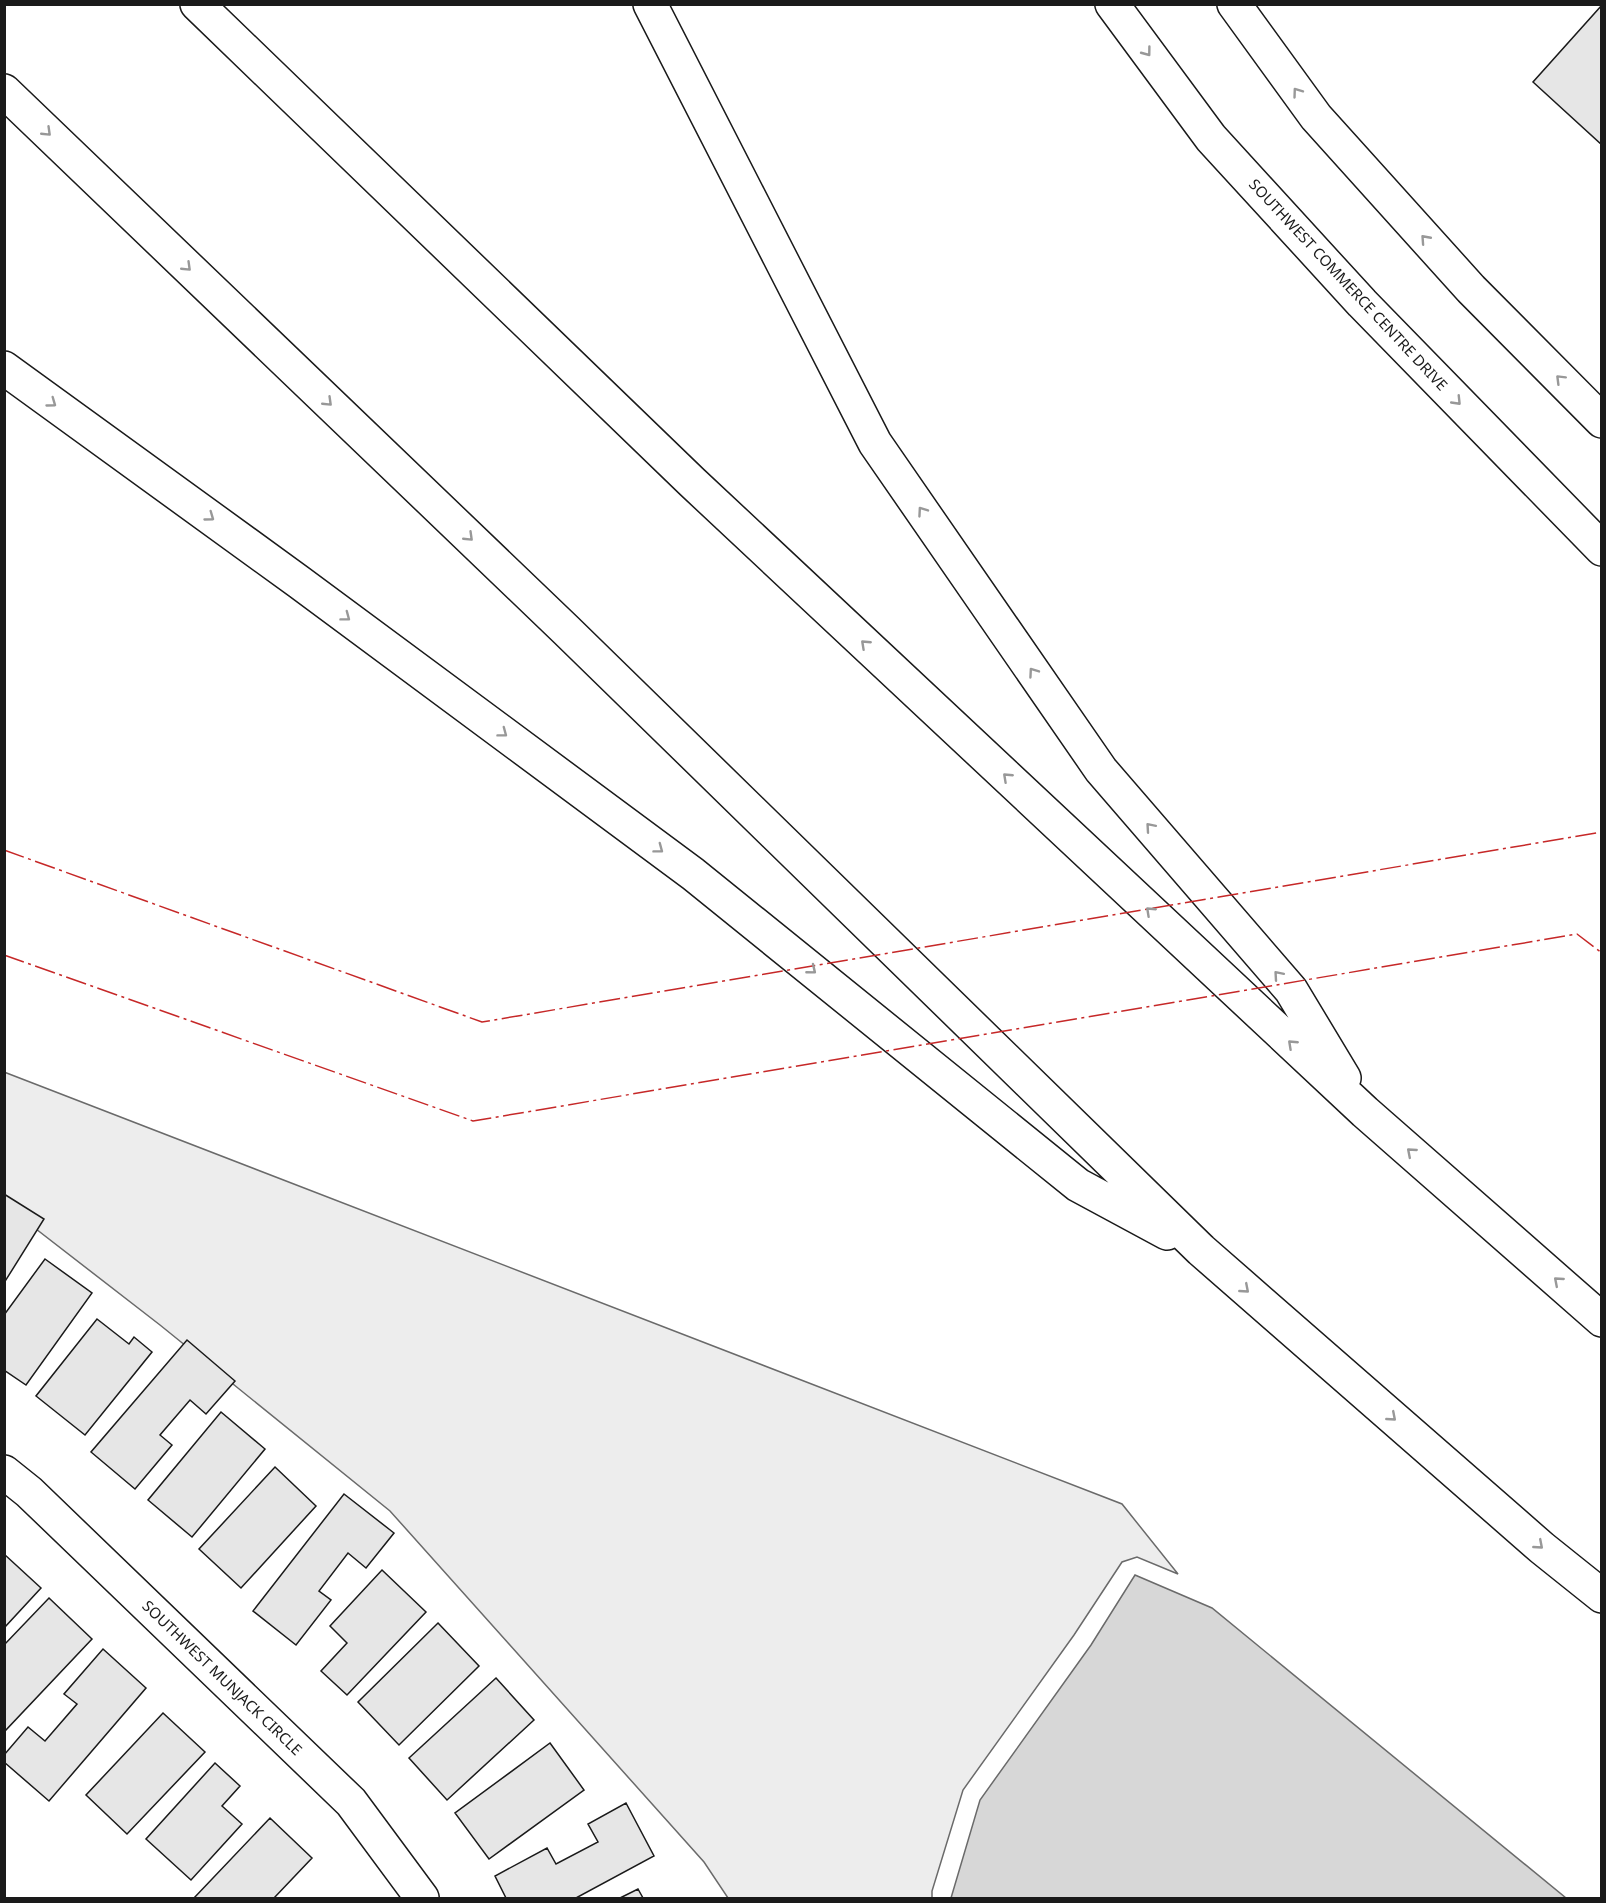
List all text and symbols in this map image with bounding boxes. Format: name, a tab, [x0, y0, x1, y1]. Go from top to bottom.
one-way arrow	[1139, 45, 1150, 56]
one-way arrow	[1293, 87, 1304, 98]
one-way arrow	[40, 125, 50, 136]
street label: SOUTHWEST COMMERCE CENTRE DRIVE	[1245, 174, 1452, 394]
one-way arrow	[1421, 235, 1432, 245]
one-way arrow	[181, 260, 191, 271]
one-way arrow	[1557, 376, 1568, 387]
one-way arrow	[1450, 393, 1461, 404]
one-way arrow	[45, 395, 56, 406]
one-way arrow	[321, 395, 332, 406]
one-way arrow	[918, 507, 929, 518]
one-way arrow	[203, 510, 214, 521]
one-way arrow	[462, 530, 472, 541]
one-way arrow	[339, 610, 350, 621]
one-way arrow	[861, 640, 872, 651]
one-way arrow	[1029, 667, 1040, 678]
one-way arrow	[496, 726, 507, 737]
one-way arrow	[1004, 773, 1014, 784]
one-way arrow	[1147, 823, 1158, 834]
one-way arrow	[653, 842, 664, 853]
one-way arrow	[1146, 907, 1157, 918]
one-way arrow	[805, 963, 816, 974]
one-way arrow	[1274, 971, 1285, 982]
one-way arrow	[1288, 1040, 1299, 1051]
one-way arrow	[1407, 1149, 1418, 1160]
one-way arrow	[1554, 1277, 1564, 1288]
one-way arrow	[1238, 1282, 1249, 1293]
one-way arrow	[1385, 1410, 1396, 1421]
one-way arrow	[1532, 1538, 1543, 1549]
street label: SOUTHWEST MUNJACK CIRCLE	[139, 1596, 307, 1759]

